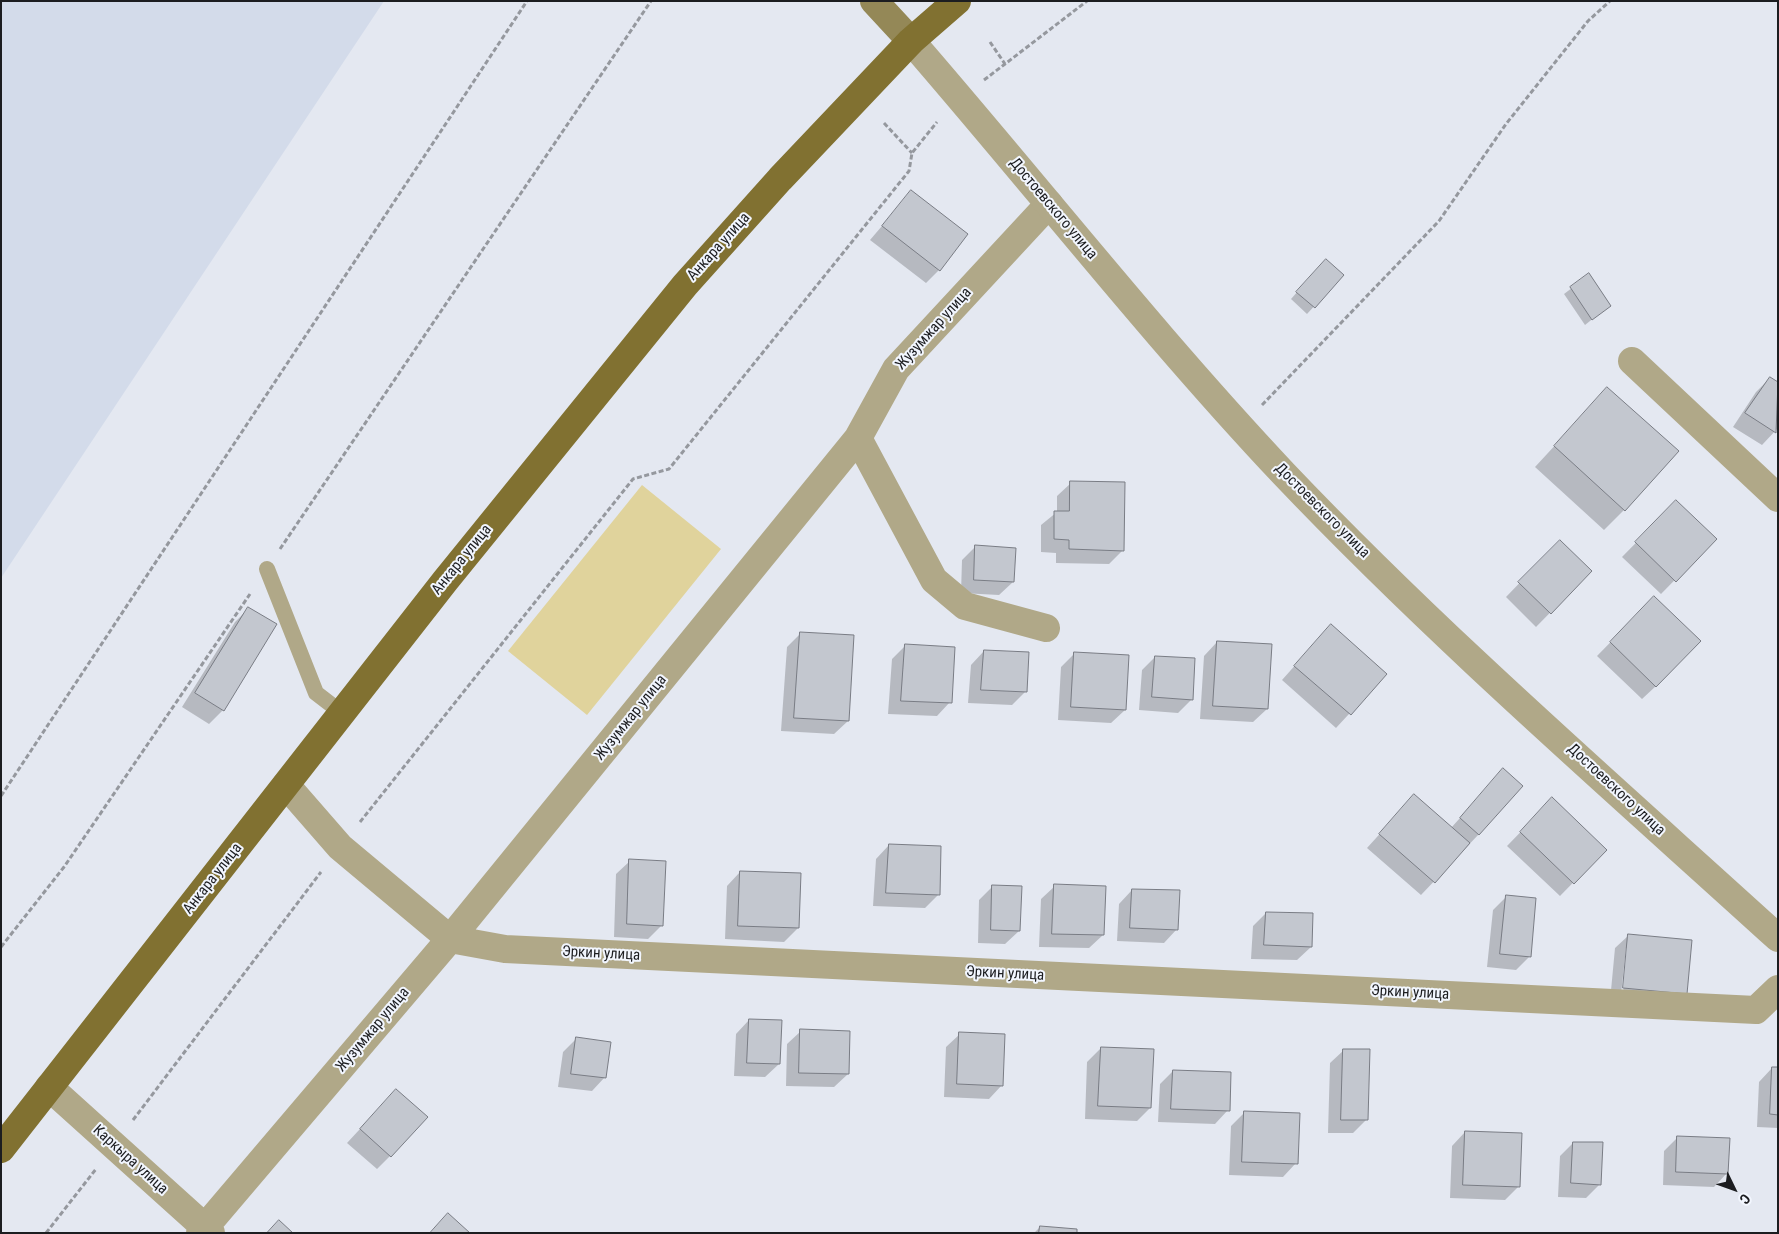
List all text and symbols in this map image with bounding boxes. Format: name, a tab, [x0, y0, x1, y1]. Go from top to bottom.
street label: Достоевского улица	[1005, 155, 1101, 263]
street label: Анкара улица	[684, 209, 754, 285]
street label: Жузумжар улица	[892, 284, 976, 374]
street label: Достоевского улица	[1271, 460, 1373, 562]
street label: Анкара улица	[428, 521, 496, 599]
street label: Жузумжар улица	[591, 672, 671, 764]
street label: Достоевского улица	[1564, 740, 1668, 840]
street label: Анкара улица	[180, 840, 246, 918]
street label: Эркин улица	[561, 943, 641, 965]
street label: Эркин улица	[965, 963, 1045, 985]
street label: Эркин улица	[1370, 982, 1450, 1004]
street label: Жузумжар улица	[332, 984, 414, 1076]
street label: Каркыра улица	[89, 1122, 171, 1198]
north arrow	[1709, 1164, 1759, 1214]
text: С	[1737, 1191, 1754, 1207]

